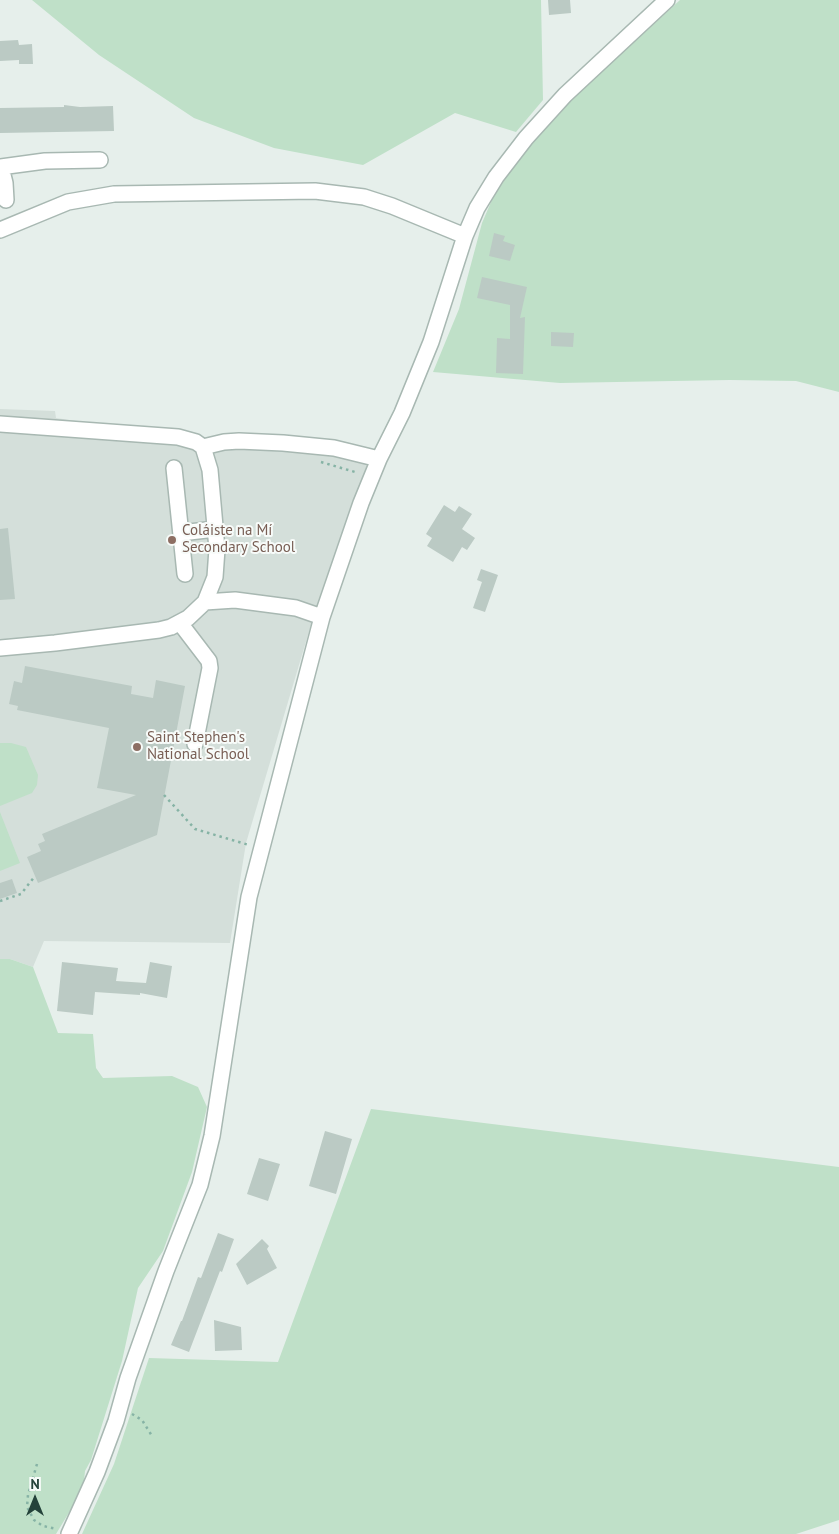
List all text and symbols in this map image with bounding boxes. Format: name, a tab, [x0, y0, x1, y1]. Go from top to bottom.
place label: Coláiste na Mí Secondary School	[182, 522, 295, 557]
marker: Coláiste na Mí Secondary School	[166, 534, 178, 546]
place label: Saint Stephen's National School	[147, 729, 249, 764]
marker: Saint Stephen's National School	[131, 741, 143, 753]
north arrow	[10, 1474, 60, 1524]
text: N	[30, 1475, 40, 1493]

